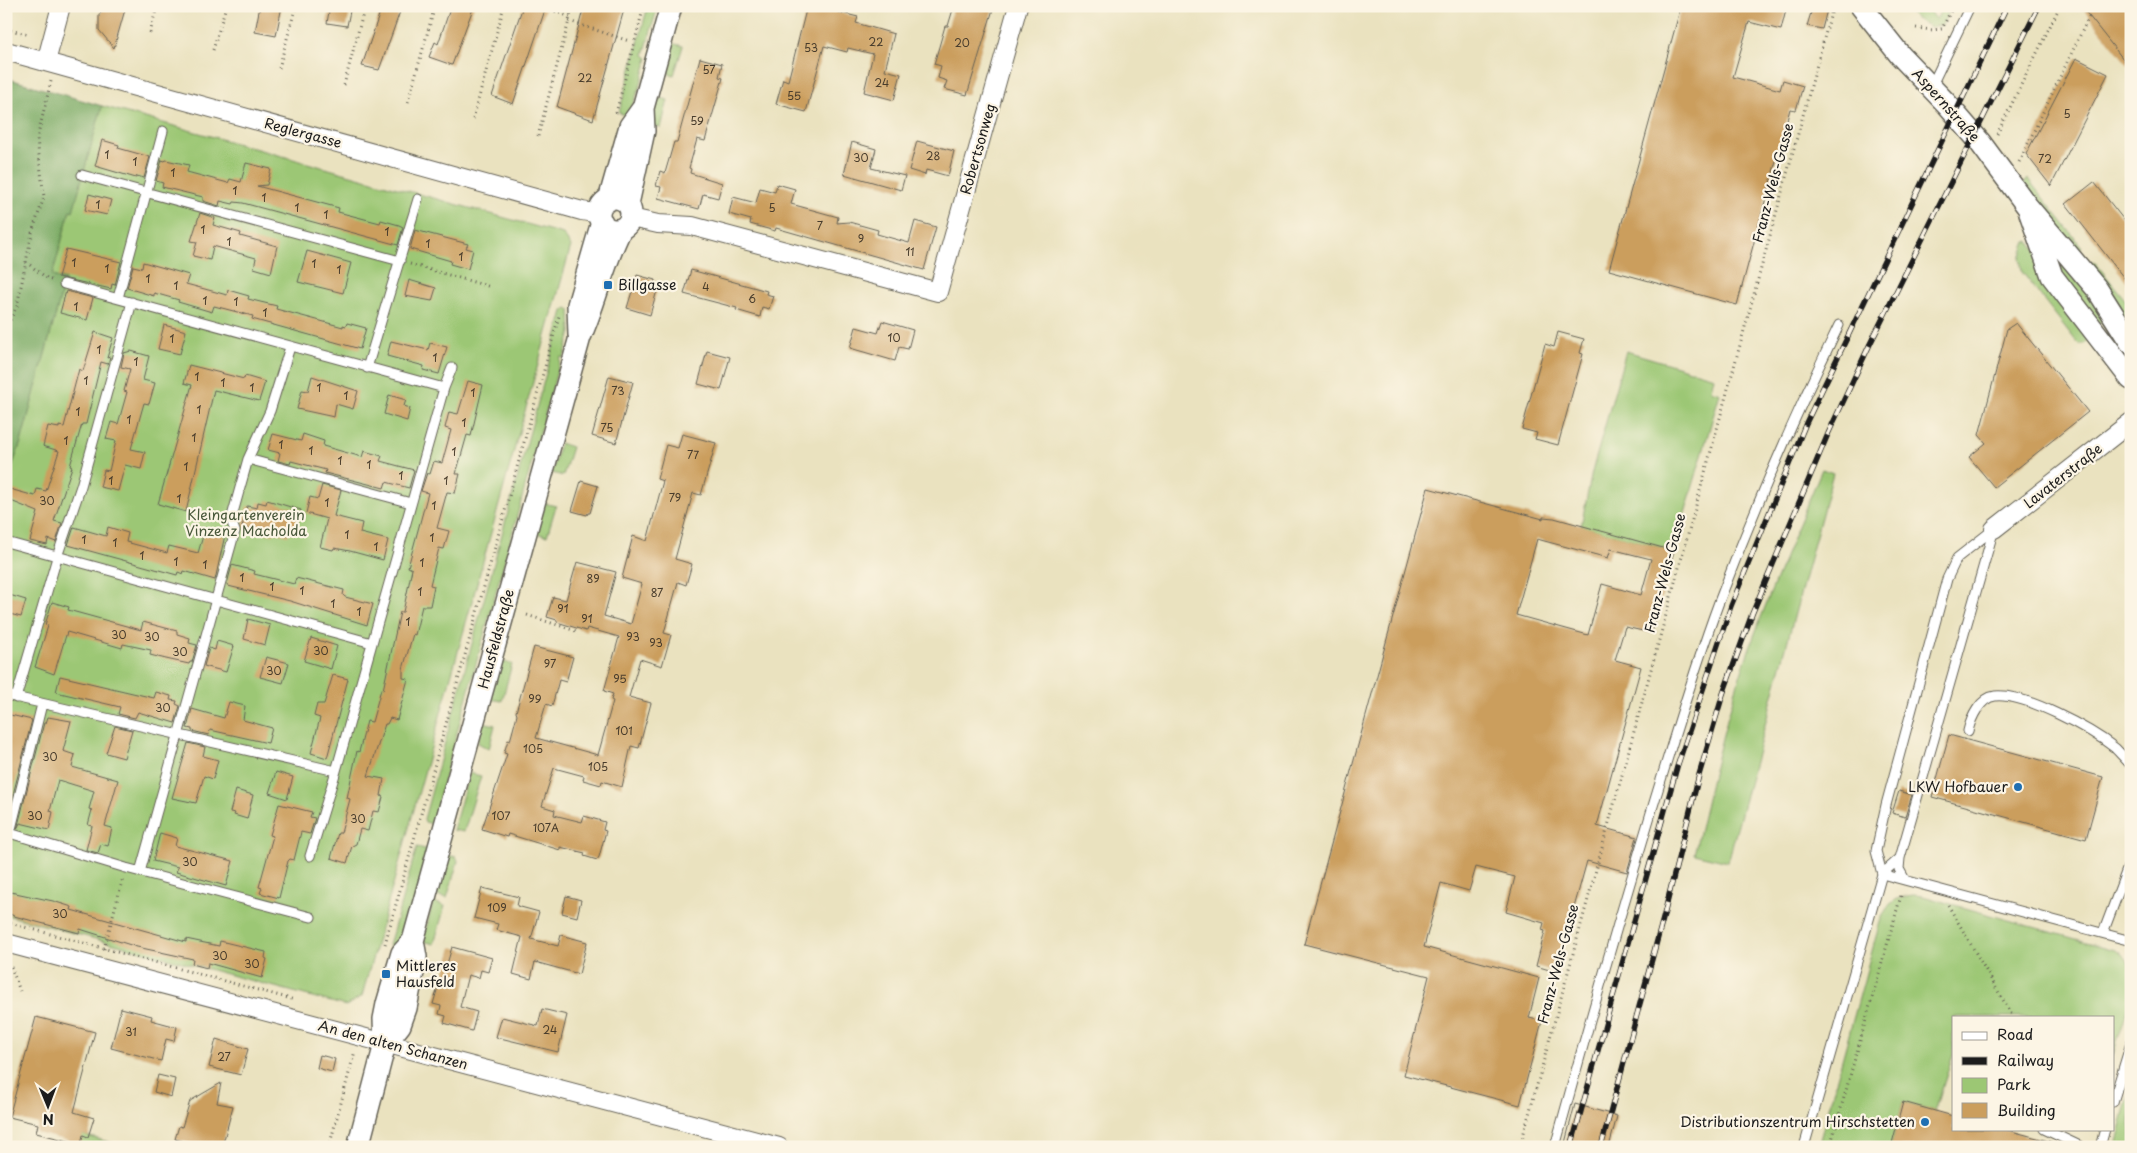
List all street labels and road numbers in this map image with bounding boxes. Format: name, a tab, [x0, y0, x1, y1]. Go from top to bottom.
street label: Aspernstraße	[1908, 63, 1985, 146]
street label: Robertsonweg	[954, 101, 1001, 197]
street label: Reglergasse	[262, 112, 344, 153]
street label: Franz-Wels-Gasse	[1746, 121, 1799, 245]
street label: Lavaterstraße	[2019, 438, 2107, 513]
street label: Franz-Wels-Gasse	[1638, 511, 1691, 635]
street label: Hausfeldstraße	[472, 587, 519, 691]
street label: Franz-Wels-Gasse	[1531, 902, 1584, 1026]
street label: An den alten Schanzen	[316, 1014, 470, 1075]

